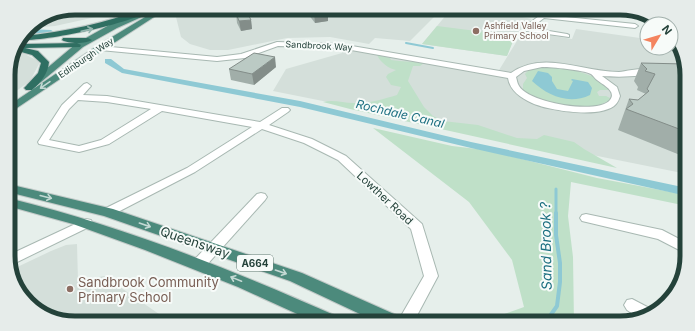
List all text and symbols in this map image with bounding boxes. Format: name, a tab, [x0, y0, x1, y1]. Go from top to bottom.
north arrow	[639, 16, 679, 56]
place label: Ashfield Valley Primary School	[484, 20, 549, 41]
text: N	[659, 22, 675, 37]
one-way arrow	[80, 25, 93, 33]
marker: Ashfield Valley Primary School	[471, 26, 481, 36]
street label: Edinburgh Way	[56, 35, 115, 80]
street label: Sandbrook Way	[285, 38, 353, 53]
one-way arrow	[40, 81, 51, 89]
water label: Rochdale Canal	[355, 96, 446, 131]
street label: Lowther Road	[354, 168, 416, 228]
one-way arrow	[40, 194, 53, 201]
water label: Sand Brook ?	[536, 201, 555, 290]
one-way arrow	[139, 222, 152, 229]
street label: Queensway	[158, 223, 232, 261]
road number: A664	[237, 255, 273, 271]
one-way arrow	[275, 269, 287, 277]
place label: Sandbrook Community Primary School	[78, 274, 219, 305]
one-way arrow	[230, 275, 242, 282]
marker: Sandbrook Community Primary School	[65, 284, 75, 294]

